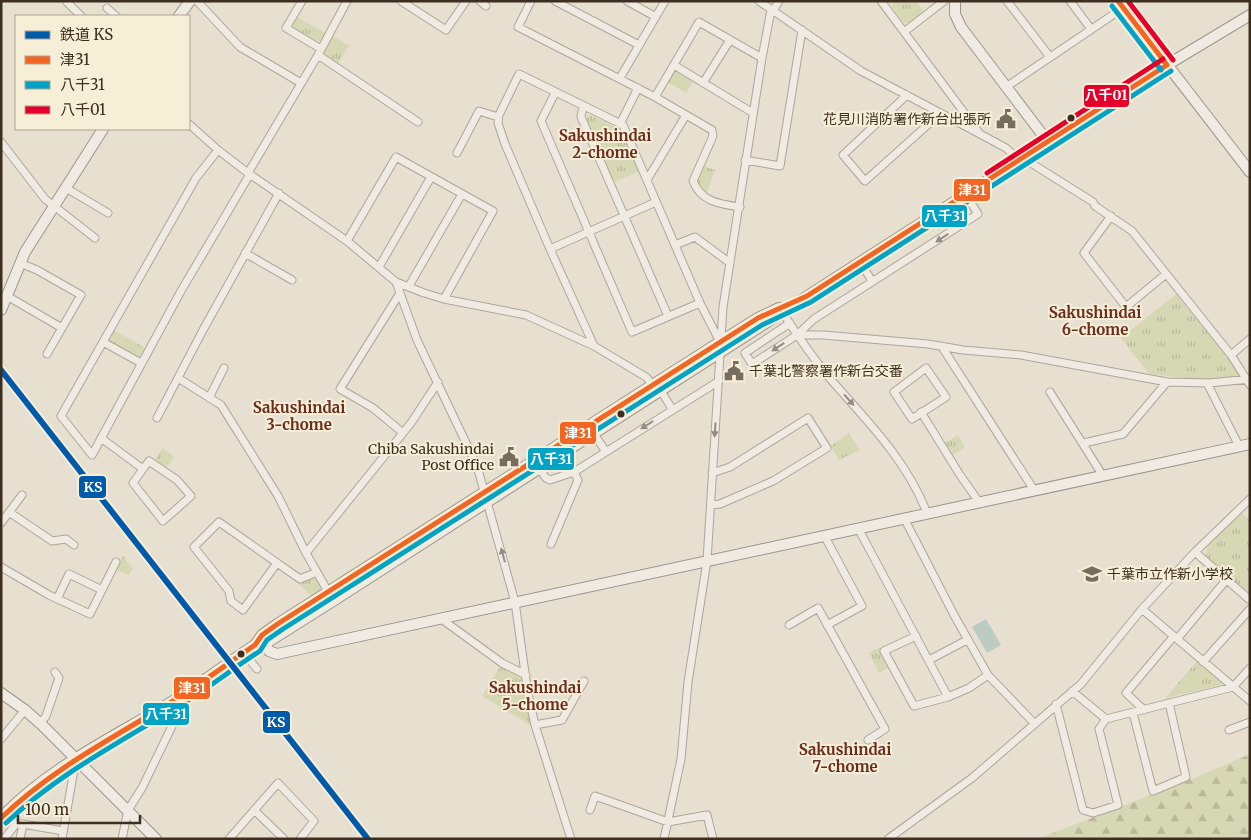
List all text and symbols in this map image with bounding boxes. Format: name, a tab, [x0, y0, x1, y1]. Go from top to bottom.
legend	[15, 15, 190, 130]
text: 鉄道 KS	[60, 25, 113, 44]
text: 津31	[60, 50, 90, 69]
text: 八千31	[60, 75, 105, 94]
line badge: 八千01	[1083, 84, 1130, 108]
text: 八千01	[1084, 86, 1128, 104]
text: 八千01	[60, 100, 106, 119]
public building icon: 花見川消防署作新台出張所	[995, 108, 1017, 130]
place label: 花見川消防署作新台出張所	[823, 110, 991, 128]
unlabelled marker	[1066, 113, 1076, 123]
district label: Sakushindai 2-chome	[559, 126, 651, 162]
line badge: 津31	[953, 178, 991, 202]
text: 津31	[958, 181, 986, 199]
line badge: 八千31	[921, 204, 968, 228]
text: 八千31	[924, 207, 966, 225]
one-way arrow	[935, 233, 948, 242]
district label: Sakushindai 6-chome	[1049, 303, 1141, 339]
one-way arrow	[771, 342, 785, 352]
public building icon: 千葉北警察署作新台交番	[723, 360, 745, 382]
place label: 千葉北警察署作新台交番	[749, 362, 903, 380]
one-way arrow	[844, 393, 855, 406]
district label: Sakushindai 3-chome	[253, 398, 345, 434]
unlabelled marker	[616, 409, 626, 419]
one-way arrow	[641, 420, 654, 430]
line badge: 津31	[559, 421, 597, 445]
one-way arrow	[711, 422, 719, 438]
text: 津31	[564, 424, 592, 442]
place label: Chiba Sakushindai Post Office	[368, 440, 494, 474]
public building icon: Chiba Sakushindai Post Office	[498, 446, 520, 468]
line badge: 八千31	[527, 447, 575, 471]
text: 八千31	[530, 450, 572, 468]
line badge: KS	[78, 475, 107, 499]
text: KS	[84, 478, 103, 496]
one-way arrow	[498, 547, 506, 562]
school or university icon: 千葉市立作新小学校	[1081, 563, 1103, 585]
place label: 千葉市立作新小学校	[1107, 565, 1233, 583]
unlabelled marker	[236, 649, 246, 659]
line badge: 津31	[173, 676, 211, 700]
district label: Sakushindai 5-chome	[489, 678, 581, 714]
text: 津31	[178, 679, 206, 697]
line badge: 八千31	[142, 702, 190, 726]
text: 八千31	[145, 705, 187, 723]
line badge: KS	[262, 710, 291, 734]
text: KS	[267, 713, 286, 731]
district label: Sakushindai 7-chome	[799, 740, 891, 776]
scale bar	[18, 792, 140, 824]
text: 100 m	[25, 800, 69, 819]

